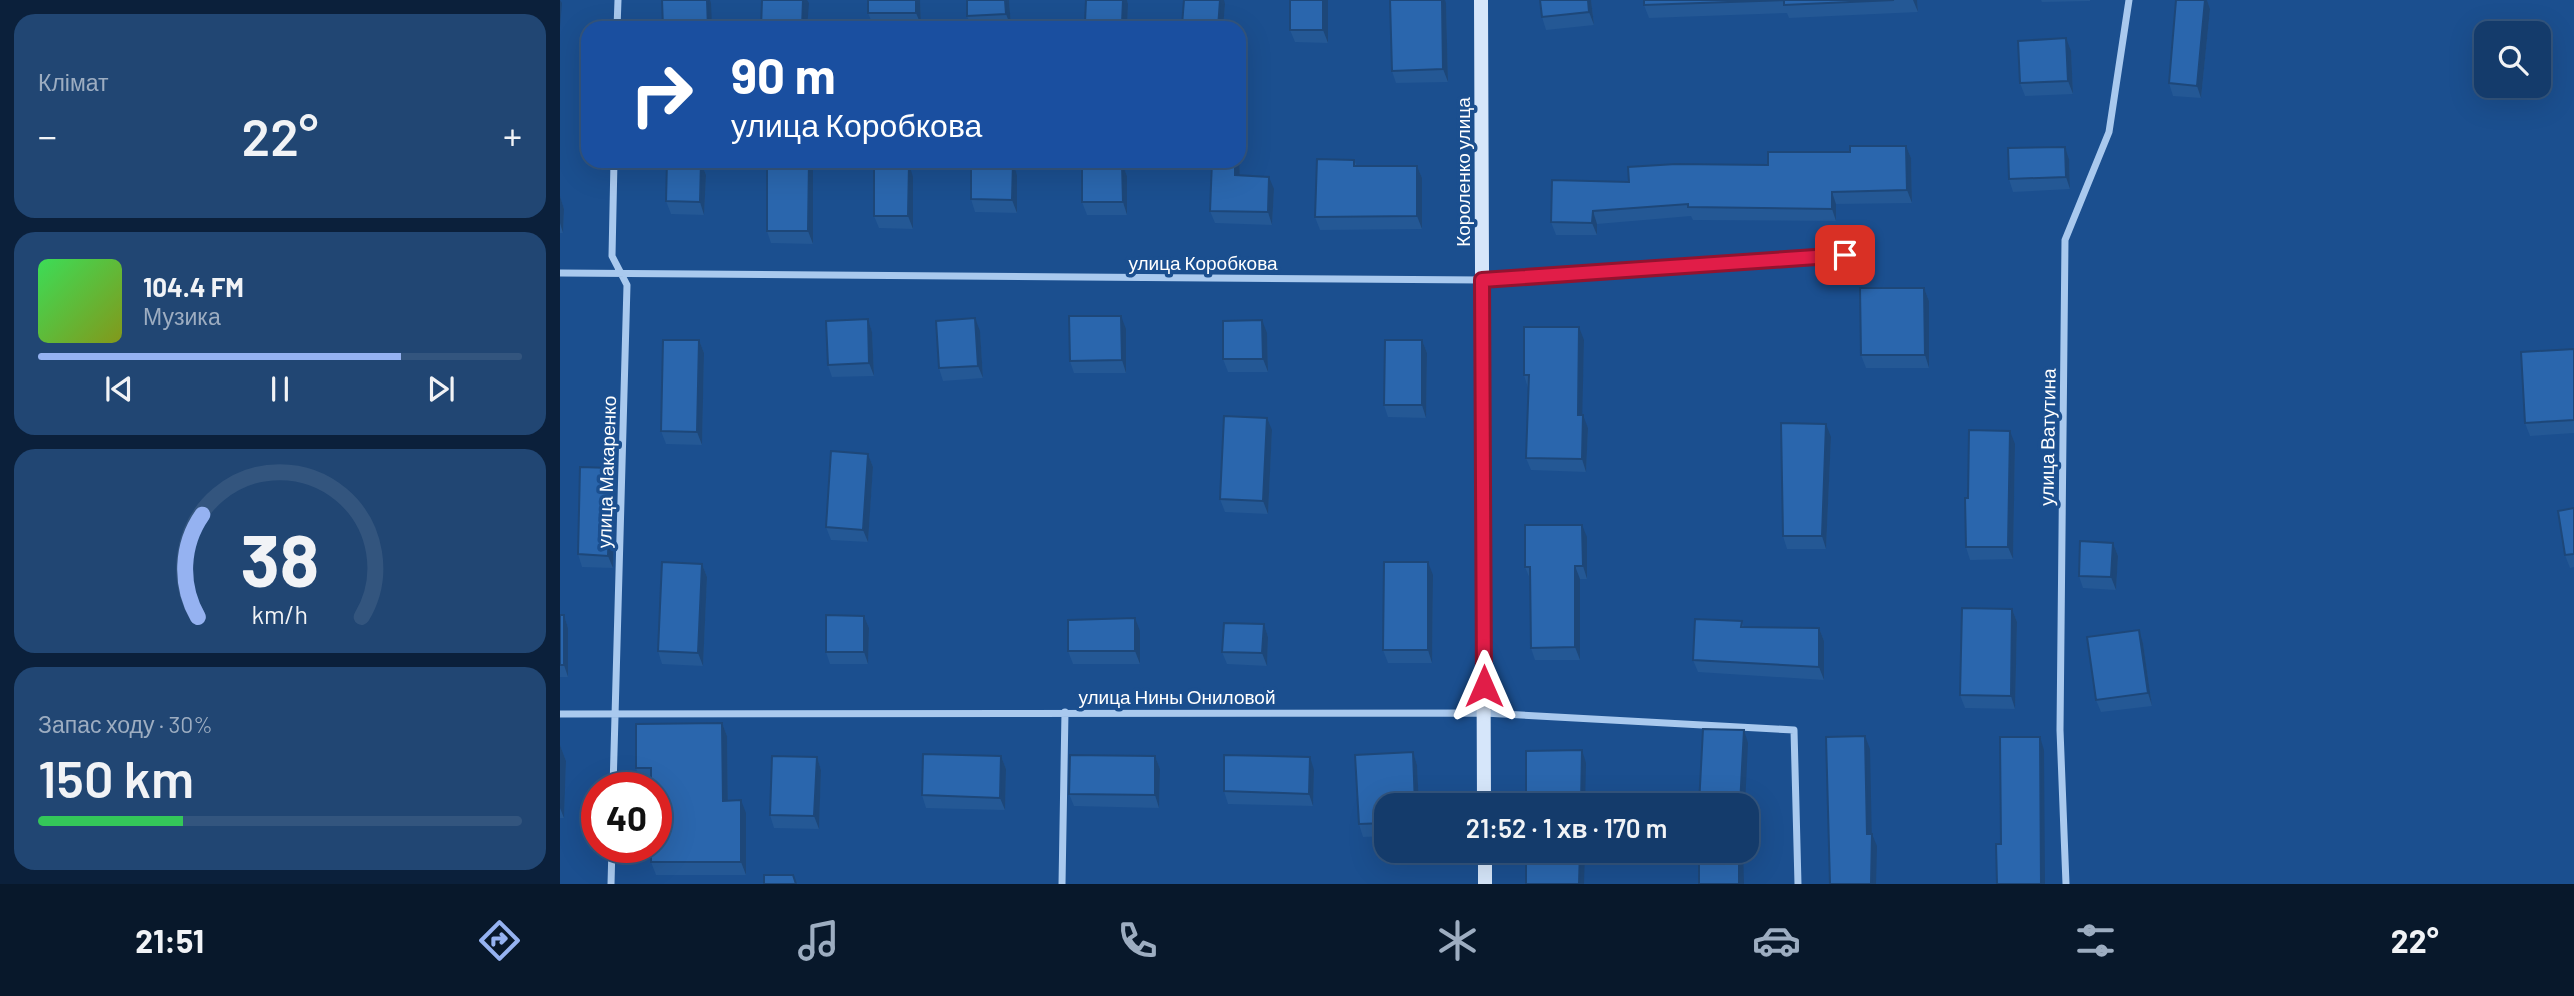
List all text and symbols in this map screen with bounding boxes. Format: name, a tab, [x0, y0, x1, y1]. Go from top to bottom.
map controls	[2474, 21, 2551, 98]
button: search	[2474, 21, 2551, 98]
text: 90 m	[731, 45, 836, 104]
icon: right	[616, 49, 707, 140]
text: Клімат	[38, 68, 109, 96]
street label: Короленко улица	[1451, 97, 1474, 247]
text: 22°	[242, 104, 318, 166]
text: улица Коробкова	[731, 105, 982, 143]
text: −	[38, 112, 57, 158]
text: +	[503, 112, 522, 158]
pin	[1815, 225, 1875, 285]
icon: arrive	[1826, 236, 1864, 274]
street label: улица Коробкова	[1128, 251, 1278, 274]
text: 104.4 FM	[143, 271, 244, 302]
text: Музика	[143, 302, 221, 330]
street label: улица Ватутина	[2034, 368, 2060, 506]
icon: previous	[100, 370, 138, 408]
icon: pause	[261, 370, 299, 408]
icon: next	[422, 370, 460, 408]
street label: улица Макаренко	[592, 395, 620, 549]
text: 38	[241, 514, 319, 602]
text: km/h	[252, 599, 308, 629]
position arrow	[1447, 649, 1521, 723]
street label: улица Нины Ониловой	[1078, 685, 1276, 708]
text: Запас ходу · 30%	[38, 710, 213, 738]
text: 150 km	[38, 746, 194, 808]
speed limit sign: 40	[581, 772, 672, 863]
text: 21:52 · 1 хв · 170 m	[1466, 812, 1667, 843]
icon: directions	[475, 916, 524, 965]
icon: music	[794, 916, 843, 965]
icon: phone	[1113, 916, 1162, 965]
icon: climate	[1433, 916, 1482, 965]
icon: car	[1752, 916, 1801, 965]
icon: filters	[2071, 916, 2120, 965]
text: 21:51	[135, 921, 204, 959]
text: 22°	[2391, 921, 2439, 959]

